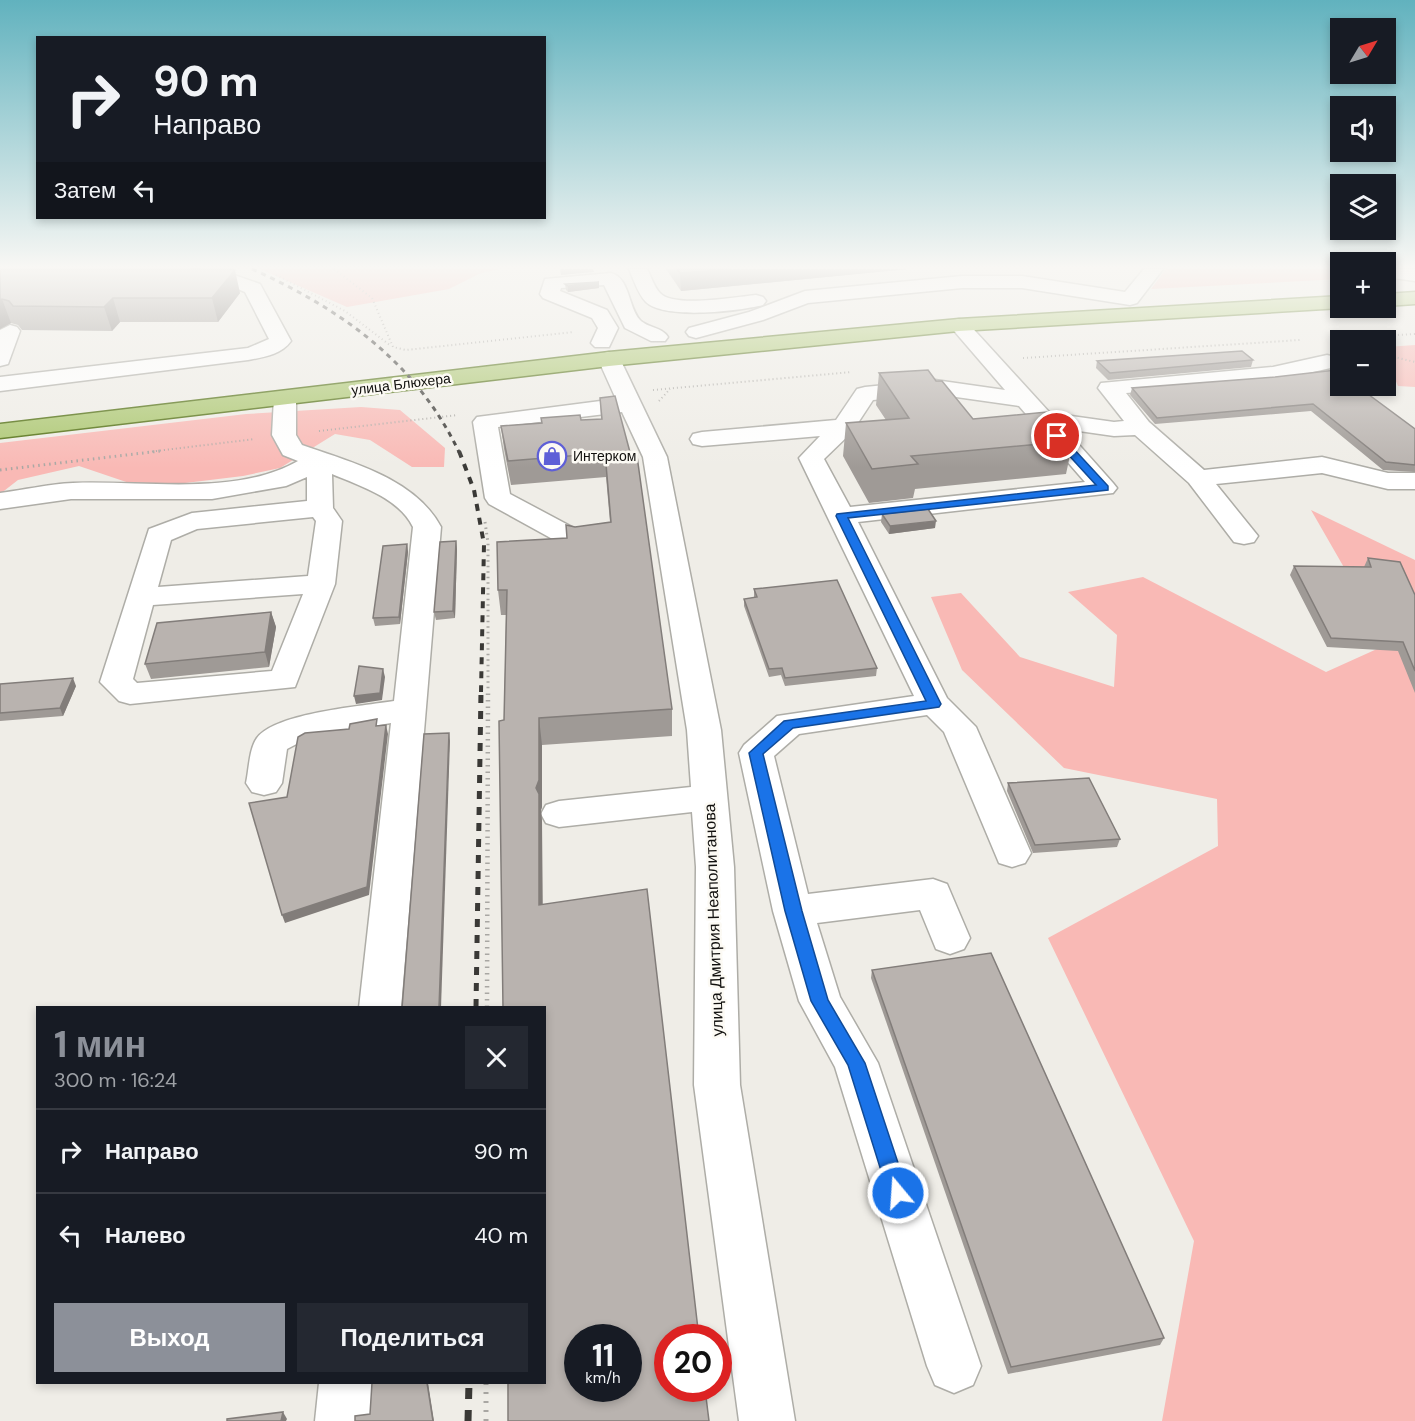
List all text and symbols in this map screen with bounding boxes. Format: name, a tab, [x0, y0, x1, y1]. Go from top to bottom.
north arrow	[1330, 18, 1396, 84]
map controls	[1330, 18, 1396, 396]
text: 90 m	[153, 54, 259, 109]
icon: right	[54, 60, 132, 138]
button: sound	[1330, 96, 1396, 162]
text: Направо	[153, 107, 261, 142]
icon: left	[128, 174, 161, 207]
button: layers	[1330, 174, 1396, 240]
text: Затем	[54, 176, 116, 205]
button: +	[1330, 252, 1396, 318]
button: −	[1330, 330, 1396, 396]
street label: улица Блюхера	[350, 369, 452, 399]
pin	[1031, 410, 1082, 461]
icon: arrive	[1040, 419, 1073, 452]
shop icon: Интерком	[536, 440, 568, 472]
place label: Интерком	[573, 447, 636, 465]
street label: улица Дмитрия Неаполитанова	[699, 803, 728, 1037]
text: 1 мин	[54, 1021, 146, 1068]
button: close	[465, 1026, 528, 1089]
text: 300 m · 16:24	[54, 1067, 177, 1093]
icon: right	[54, 1135, 87, 1168]
text: Направо	[105, 1137, 199, 1166]
text: 90 m	[474, 1137, 528, 1166]
position arrow	[866, 1161, 930, 1225]
icon: left	[54, 1219, 87, 1252]
text: Налево	[105, 1221, 186, 1250]
text: 40 m	[474, 1221, 528, 1250]
button: Выход	[54, 1303, 285, 1372]
button: Поделиться	[297, 1303, 528, 1372]
speed limit sign: 20	[654, 1324, 732, 1402]
text: 11	[592, 1336, 614, 1375]
text: km/h	[585, 1368, 621, 1388]

